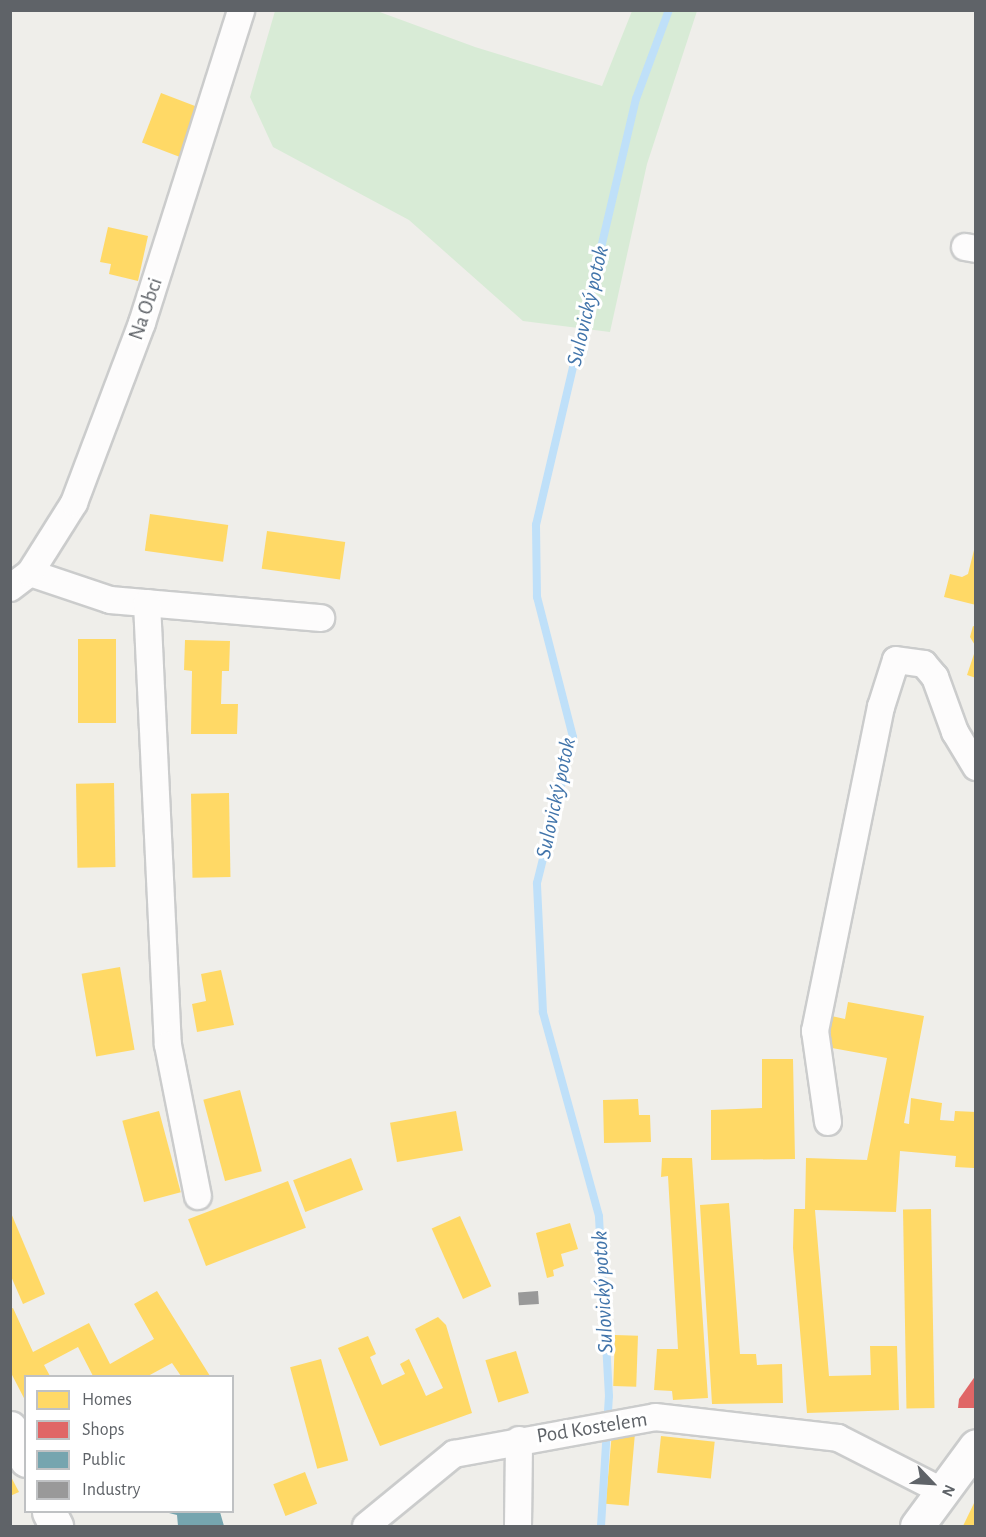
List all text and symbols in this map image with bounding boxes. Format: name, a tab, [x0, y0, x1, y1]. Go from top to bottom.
water label: Sulovický potok	[561, 243, 615, 369]
street label: Na Obci	[124, 274, 168, 344]
water label: Sulovický potok	[530, 735, 582, 861]
water label: Sulovický potok	[587, 1230, 619, 1354]
legend	[24, 1375, 234, 1513]
text: Homes	[82, 1391, 132, 1409]
street label: Pod Kostelem	[535, 1407, 649, 1449]
text: Shops	[82, 1421, 124, 1439]
text: Public	[82, 1451, 125, 1469]
north arrow	[902, 1453, 962, 1513]
text: Industry	[82, 1481, 141, 1499]
text: N	[939, 1482, 958, 1499]

